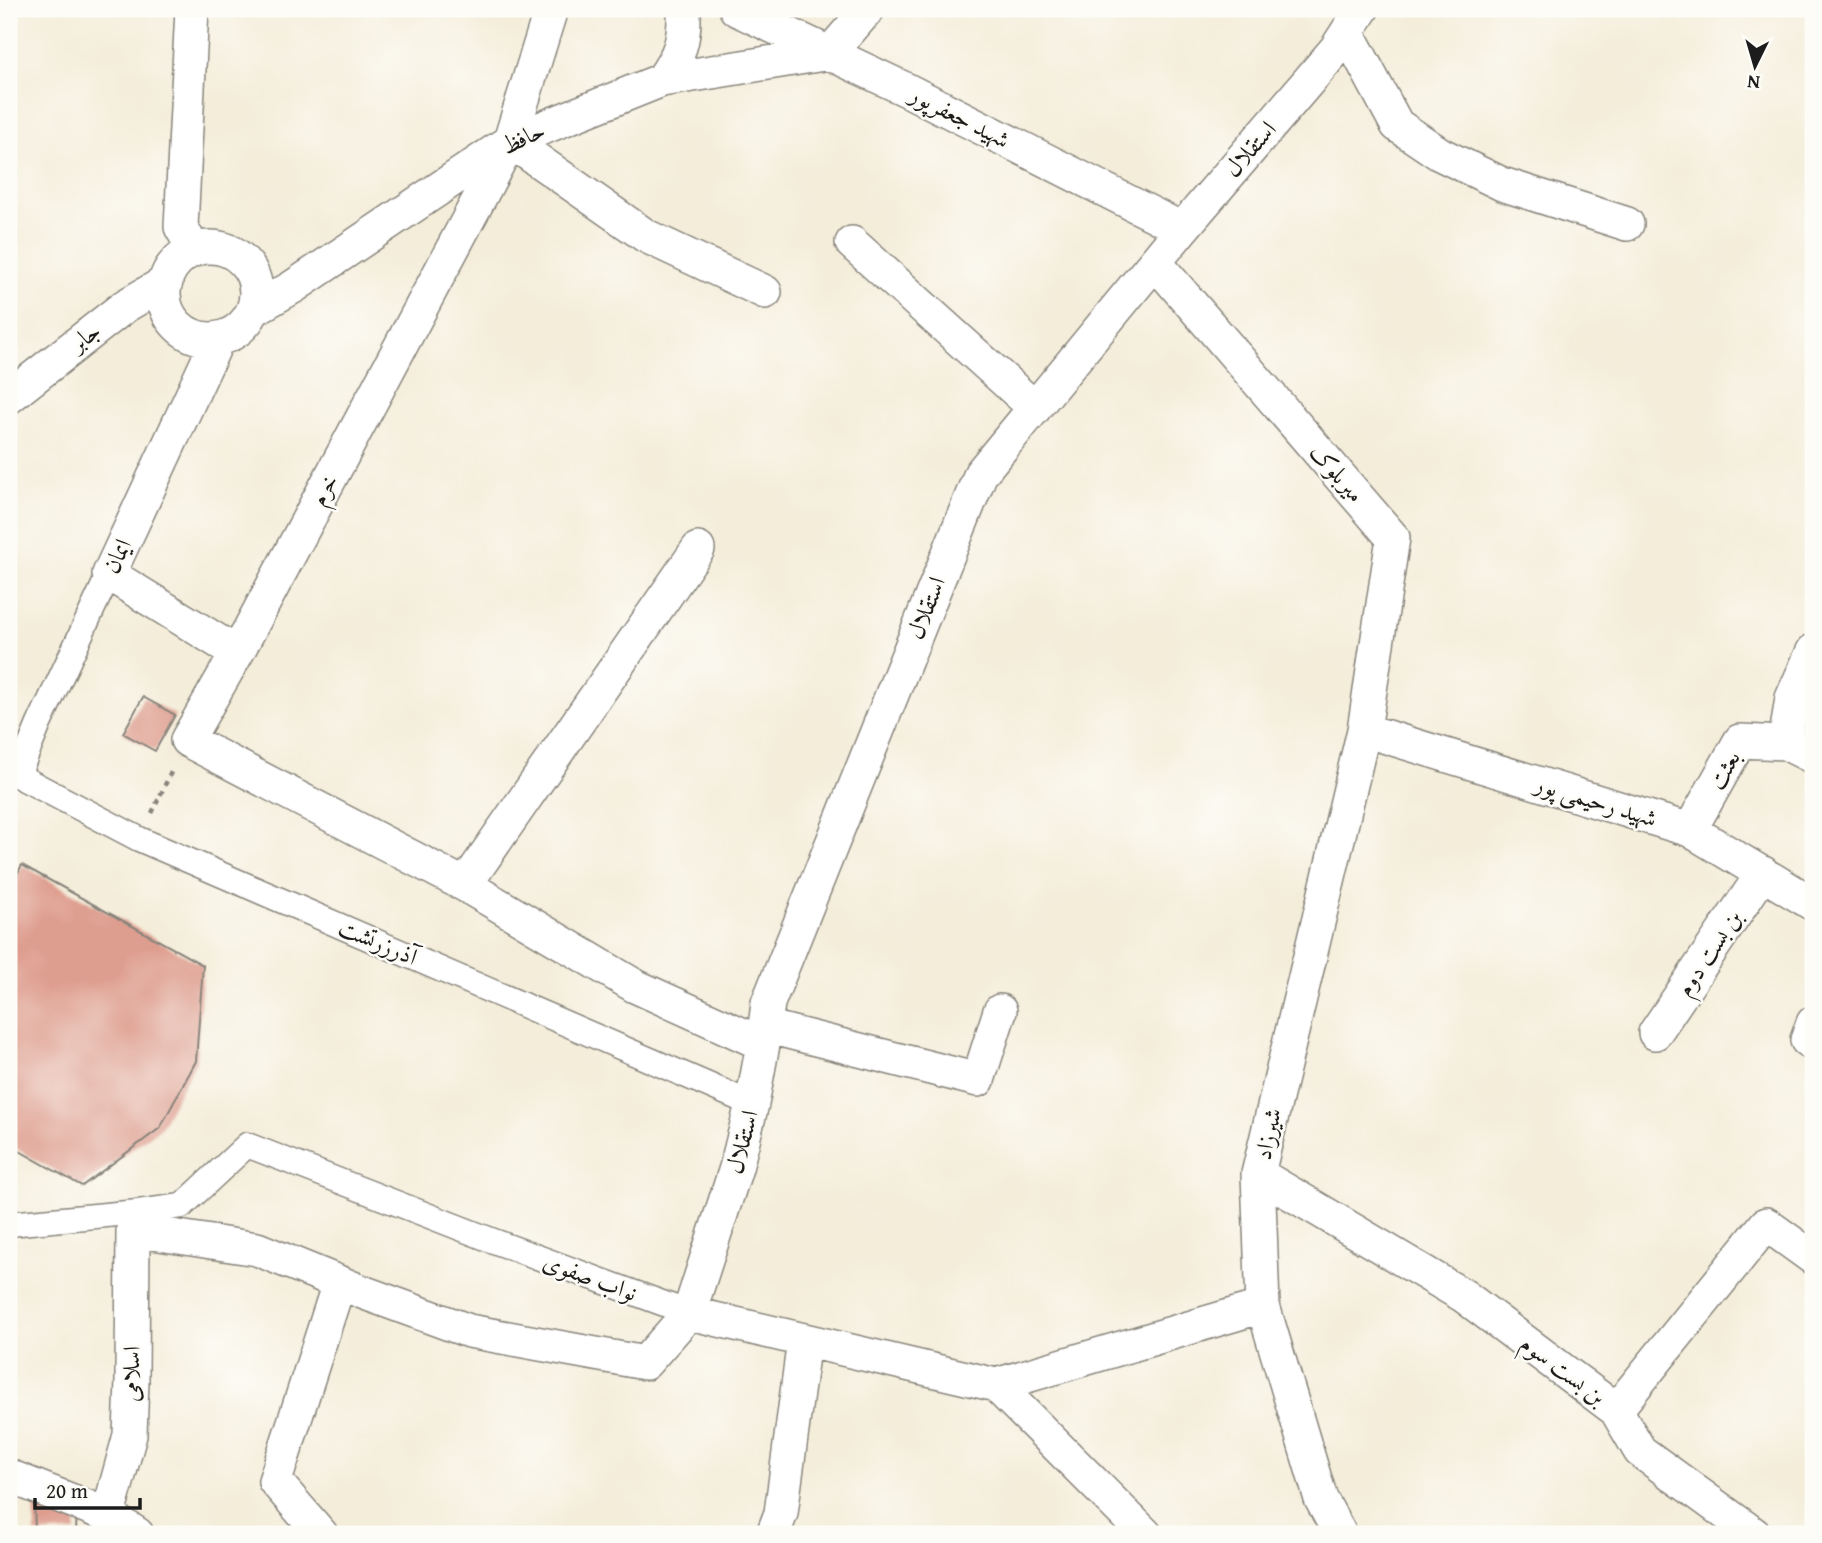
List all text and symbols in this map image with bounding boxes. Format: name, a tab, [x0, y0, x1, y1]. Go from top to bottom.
north arrow	[1720, 32, 1790, 102]
text: N	[1746, 68, 1761, 97]
street label: شهید جعفرپور	[902, 76, 1016, 157]
street label: حافظ	[495, 112, 551, 163]
street label: استقلال	[1215, 113, 1284, 185]
street label: جابر	[59, 313, 108, 362]
street label: میربلوک	[1302, 435, 1373, 510]
street label: خرم	[301, 467, 350, 514]
street label: ایمان	[93, 533, 140, 579]
street label: استقلال	[897, 571, 954, 644]
street label: بعثت	[1698, 744, 1749, 796]
street label: شهید رحیمی پور	[1529, 765, 1661, 836]
street label: بن بست دوم	[1667, 902, 1754, 1005]
street label: آذرزرتشت	[333, 909, 426, 975]
street label: شیرزاد	[1245, 1104, 1290, 1163]
street label: استقلال	[716, 1106, 767, 1178]
street label: نواب صفوی	[538, 1243, 642, 1310]
street label: بن بست سوم	[1511, 1326, 1614, 1417]
street label: اسلامی	[113, 1346, 148, 1402]
scale bar	[35, 1466, 140, 1510]
text: 20 m	[46, 1475, 88, 1506]

